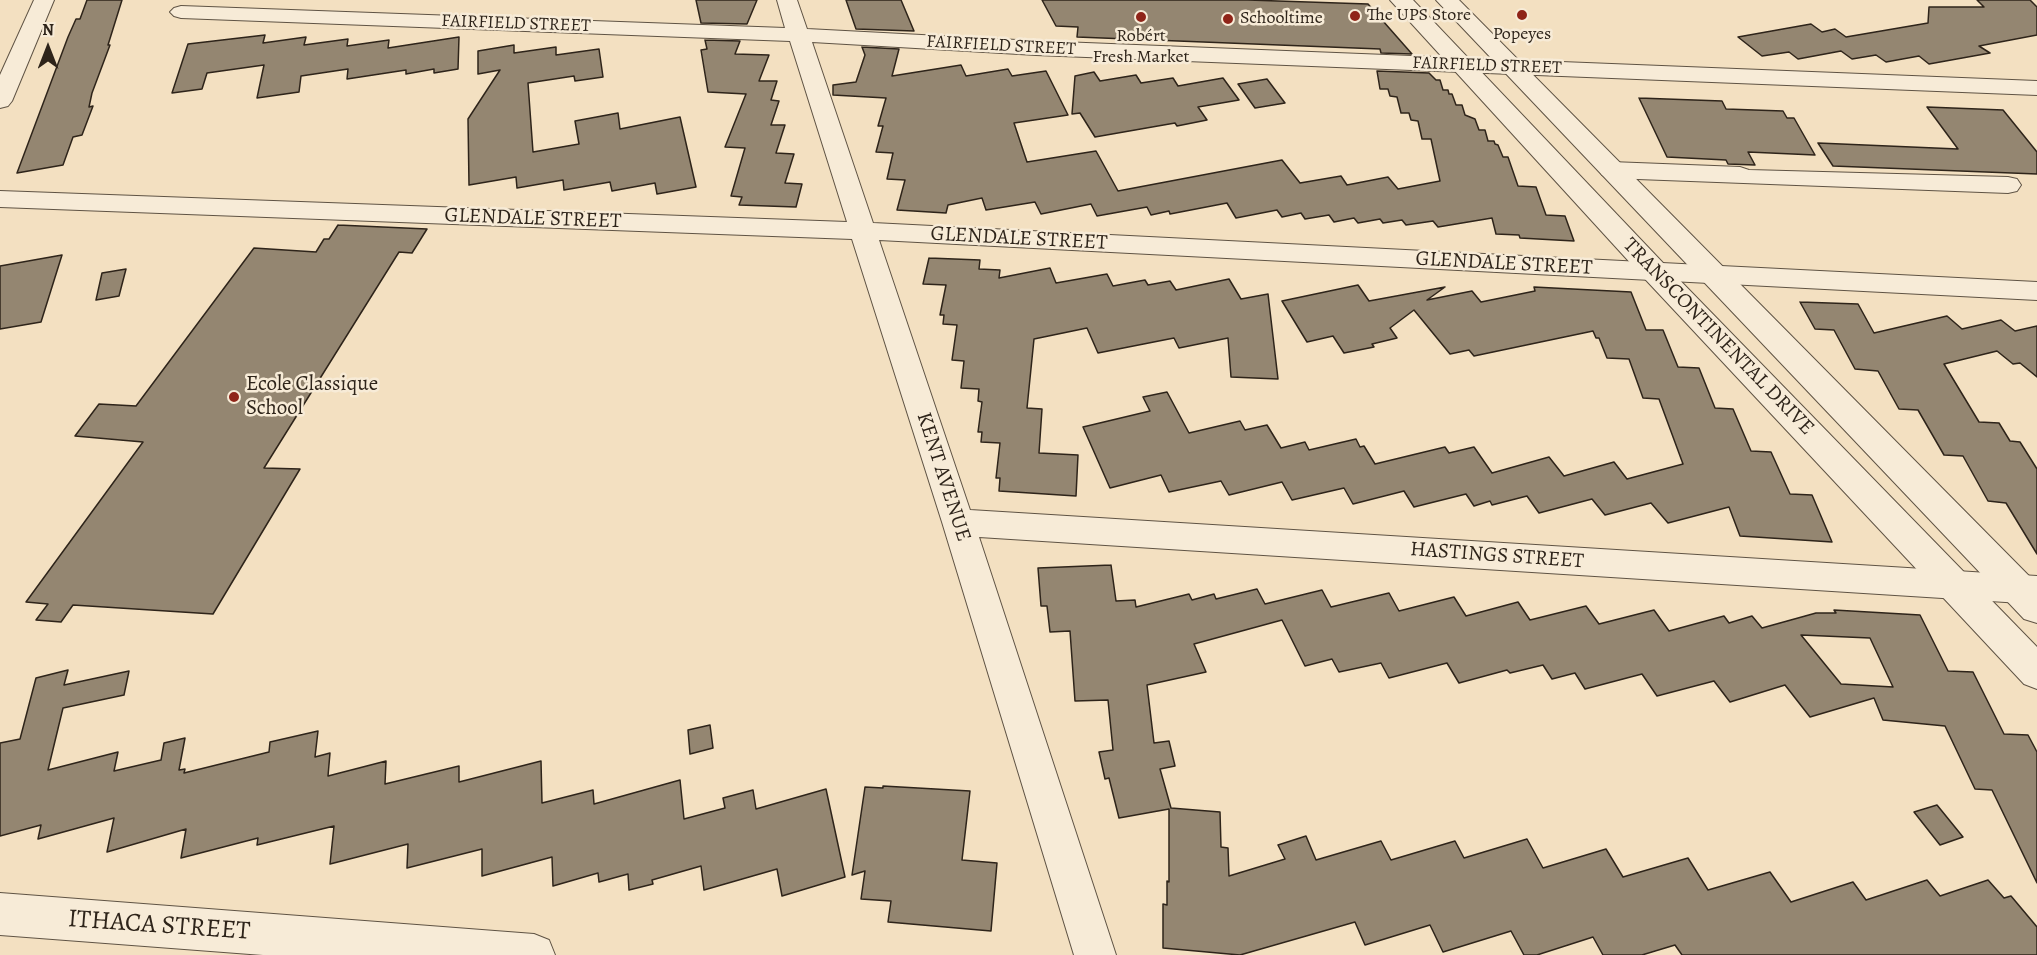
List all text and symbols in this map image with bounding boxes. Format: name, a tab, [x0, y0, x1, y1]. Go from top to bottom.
place label: The UPS Store	[1367, 5, 1471, 27]
place label: Schooltime	[1240, 8, 1323, 30]
marker: Popeyes	[1515, 8, 1529, 22]
marker: The UPS Store	[1348, 9, 1362, 23]
marker: Robért Fresh Market	[1134, 10, 1148, 24]
street label: FAIRFIELD STREET	[441, 11, 591, 37]
marker: Schooltime	[1221, 12, 1235, 26]
north arrow	[18, 18, 78, 78]
text: N	[42, 19, 54, 41]
place label: Popeyes	[1493, 24, 1551, 46]
place label: Robért Fresh Market	[1093, 26, 1189, 68]
street label: FAIRFIELD STREET	[926, 31, 1076, 61]
street label: FAIRFIELD STREET	[1412, 53, 1562, 79]
street label: GLENDALE STREET	[444, 203, 622, 235]
street label: GLENDALE STREET	[930, 222, 1108, 256]
street label: TRANSCONTINENTAL DRIVE	[1617, 233, 1819, 441]
street label: GLENDALE STREET	[1415, 247, 1593, 281]
place label: Ecole Classique School	[246, 372, 378, 422]
marker: Ecole Classique School	[227, 390, 241, 404]
street label: KENT AVENUE	[910, 409, 976, 545]
street label: HASTINGS STREET	[1409, 537, 1585, 575]
street label: ITHACA STREET	[67, 904, 251, 948]

